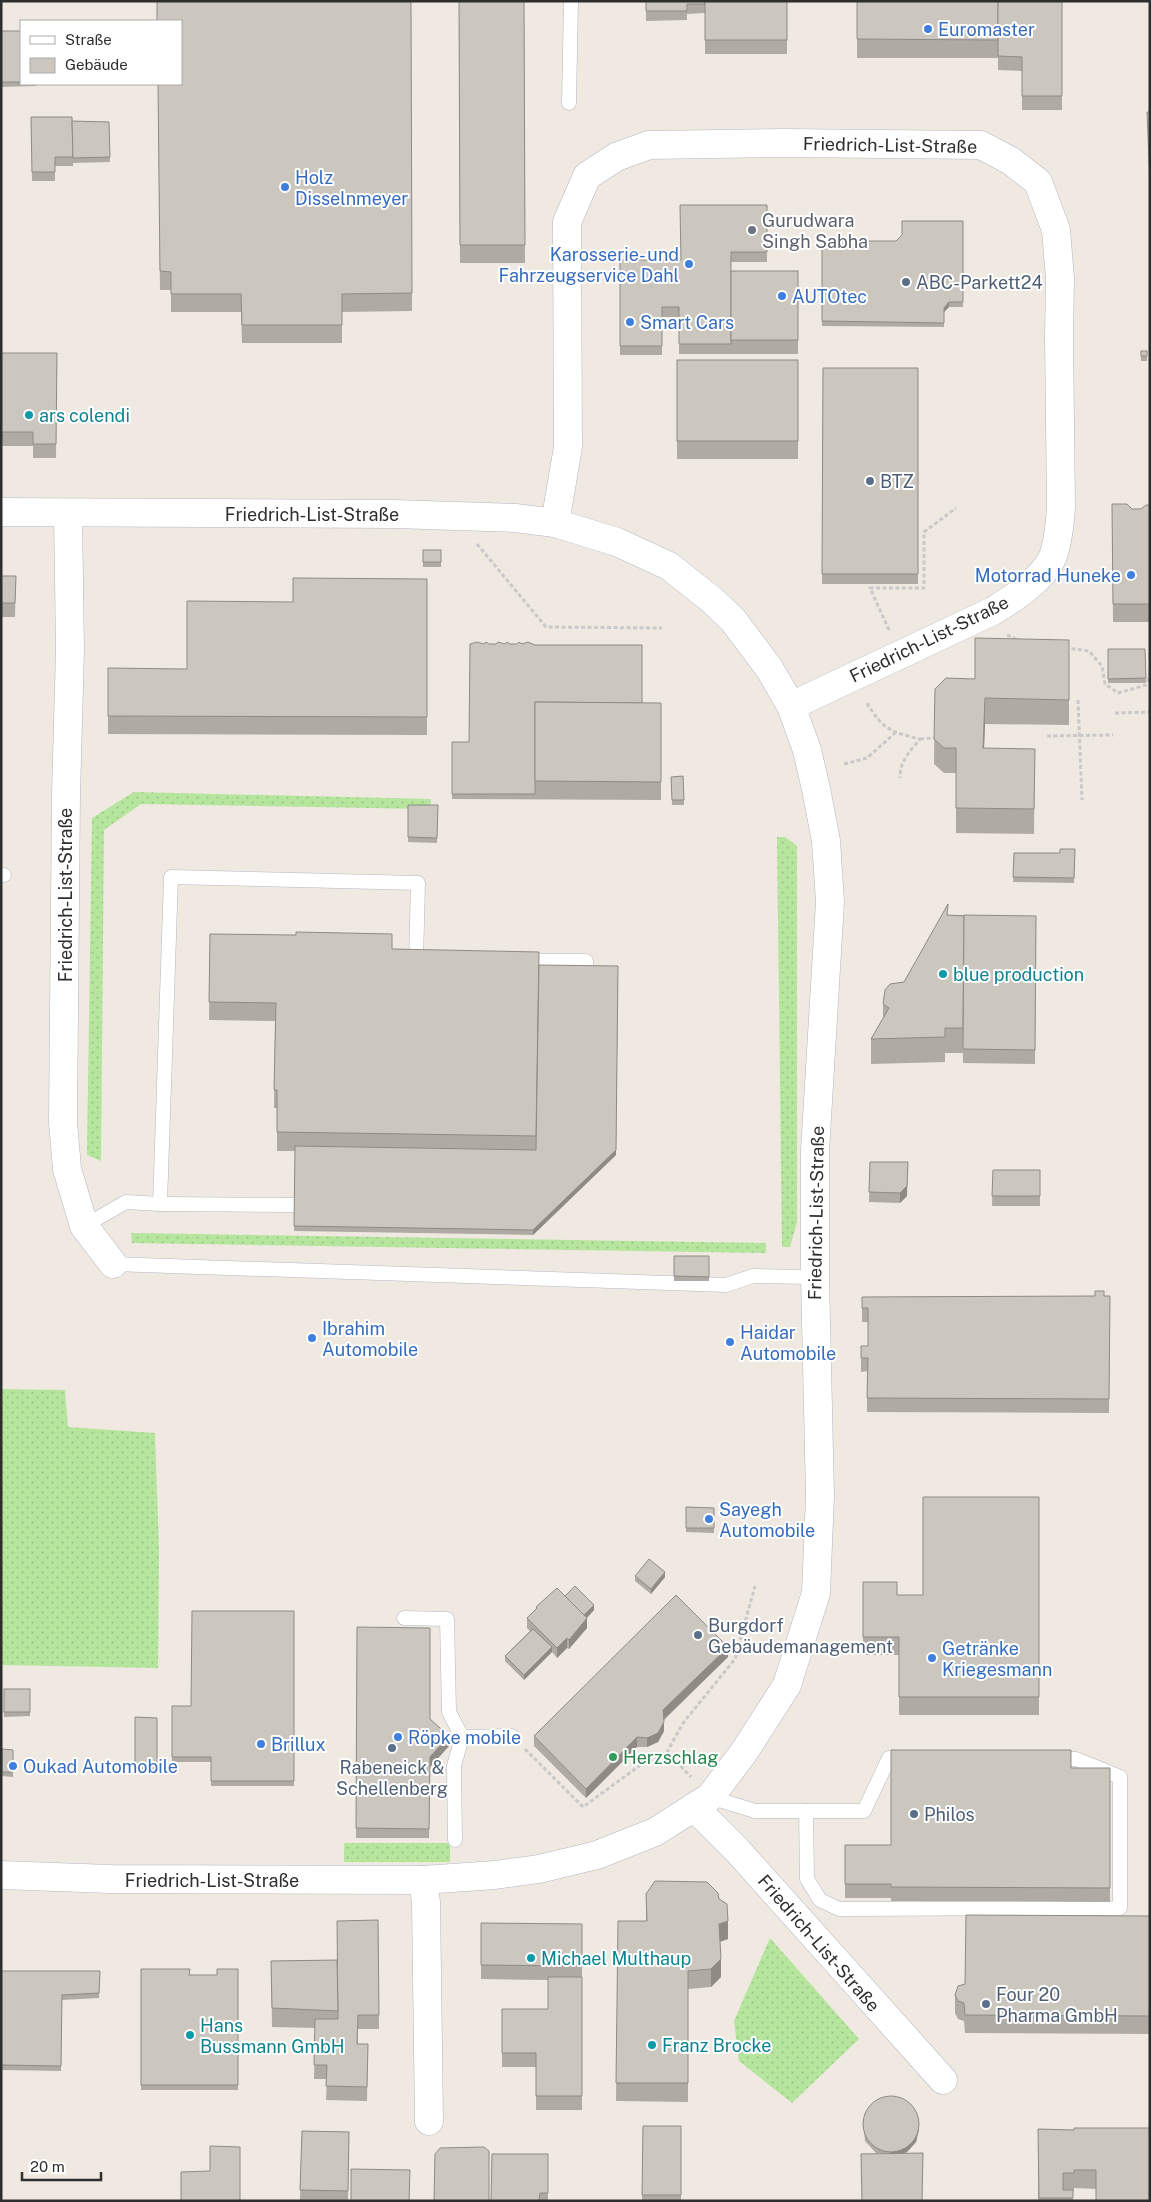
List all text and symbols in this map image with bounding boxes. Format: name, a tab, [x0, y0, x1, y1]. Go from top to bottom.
place label: Euromaster	[938, 19, 1035, 40]
legend	[20, 20, 182, 85]
marker: Euromaster	[922, 23, 934, 35]
text: Straße	[65, 31, 112, 48]
text: Gebäude	[65, 56, 128, 73]
street label: Friedrich-List-Straße	[803, 133, 977, 157]
place label: Holz Disselnmeyer	[295, 167, 408, 209]
marker: Holz Disselnmeyer	[279, 181, 291, 193]
place label: Gurudwara Singh Sabha	[762, 210, 868, 252]
marker: Gurudwara Singh Sabha	[746, 224, 758, 236]
place label: Karosserie- und Fahrzeugservice Dahl	[498, 244, 679, 286]
marker: Karosserie- und Fahrzeugservice Dahl	[683, 258, 695, 270]
place label: ABC-Parkett24	[916, 272, 1043, 293]
marker: ABC-Parkett24	[900, 276, 912, 288]
place label: AUTOtec	[792, 286, 867, 307]
marker: AUTOtec	[776, 290, 788, 302]
place label: Smart Cars	[640, 312, 734, 333]
marker: Smart Cars	[624, 316, 636, 328]
place label: ars colendi	[39, 405, 130, 426]
marker: ars colendi	[23, 409, 35, 421]
place label: BTZ	[880, 471, 914, 492]
marker: BTZ	[864, 475, 876, 487]
street label: Friedrich-List-Straße	[225, 504, 399, 525]
place label: Motorrad Huneke	[975, 565, 1121, 586]
marker: Motorrad Huneke	[1125, 569, 1137, 581]
street label: Friedrich-List-Straße	[846, 591, 1012, 687]
street label: Friedrich-List-Straße	[55, 808, 76, 982]
place label: blue production	[953, 964, 1084, 985]
marker: blue production	[937, 968, 949, 980]
street label: Friedrich-List-Straße	[804, 1126, 828, 1300]
place label: Ibrahim Automobile	[322, 1318, 418, 1360]
place label: Haidar Automobile	[740, 1322, 836, 1364]
marker: Ibrahim Automobile	[306, 1332, 318, 1344]
marker: Haidar Automobile	[724, 1336, 736, 1348]
place label: Sayegh Automobile	[719, 1499, 815, 1541]
marker: Sayegh Automobile	[703, 1513, 715, 1525]
place label: Burgdorf Gebäudemanagement	[708, 1615, 893, 1657]
marker: Burgdorf Gebäudemanagement	[692, 1629, 704, 1641]
place label: Getränke Kriegesmann	[942, 1638, 1052, 1680]
marker: Getränke Kriegesmann	[926, 1652, 938, 1664]
place label: Röpke mobile	[408, 1727, 521, 1748]
marker: Röpke mobile	[392, 1731, 404, 1743]
place label: Brillux	[271, 1734, 326, 1755]
marker: Brillux	[255, 1738, 267, 1750]
marker: Rabeneick & Schellenberg	[386, 1742, 398, 1754]
place label: Herzschlag	[623, 1747, 718, 1768]
marker: Herzschlag	[607, 1751, 619, 1763]
place label: Oukad Automobile	[23, 1756, 178, 1777]
place label: Rabeneick & Schellenberg	[336, 1757, 448, 1799]
marker: Oukad Automobile	[7, 1760, 19, 1772]
place label: Philos	[924, 1804, 975, 1825]
marker: Philos	[908, 1808, 920, 1820]
street label: Friedrich-List-Straße	[125, 1870, 299, 1891]
street label: Friedrich-List-Straße	[754, 1870, 884, 2016]
place label: Michael Multhaup	[541, 1948, 691, 1969]
marker: Michael Multhaup	[525, 1952, 537, 1964]
place label: Four 20 Pharma GmbH	[996, 1984, 1118, 2026]
marker: Four 20 Pharma GmbH	[980, 1998, 992, 2010]
place label: Hans Bussmann GmbH	[200, 2015, 345, 2057]
marker: Hans Bussmann GmbH	[184, 2029, 196, 2041]
place label: Franz Brocke	[662, 2035, 771, 2056]
marker: Franz Brocke	[646, 2039, 658, 2051]
scale bar	[22, 2150, 101, 2182]
text: 20 m	[30, 2158, 65, 2175]

